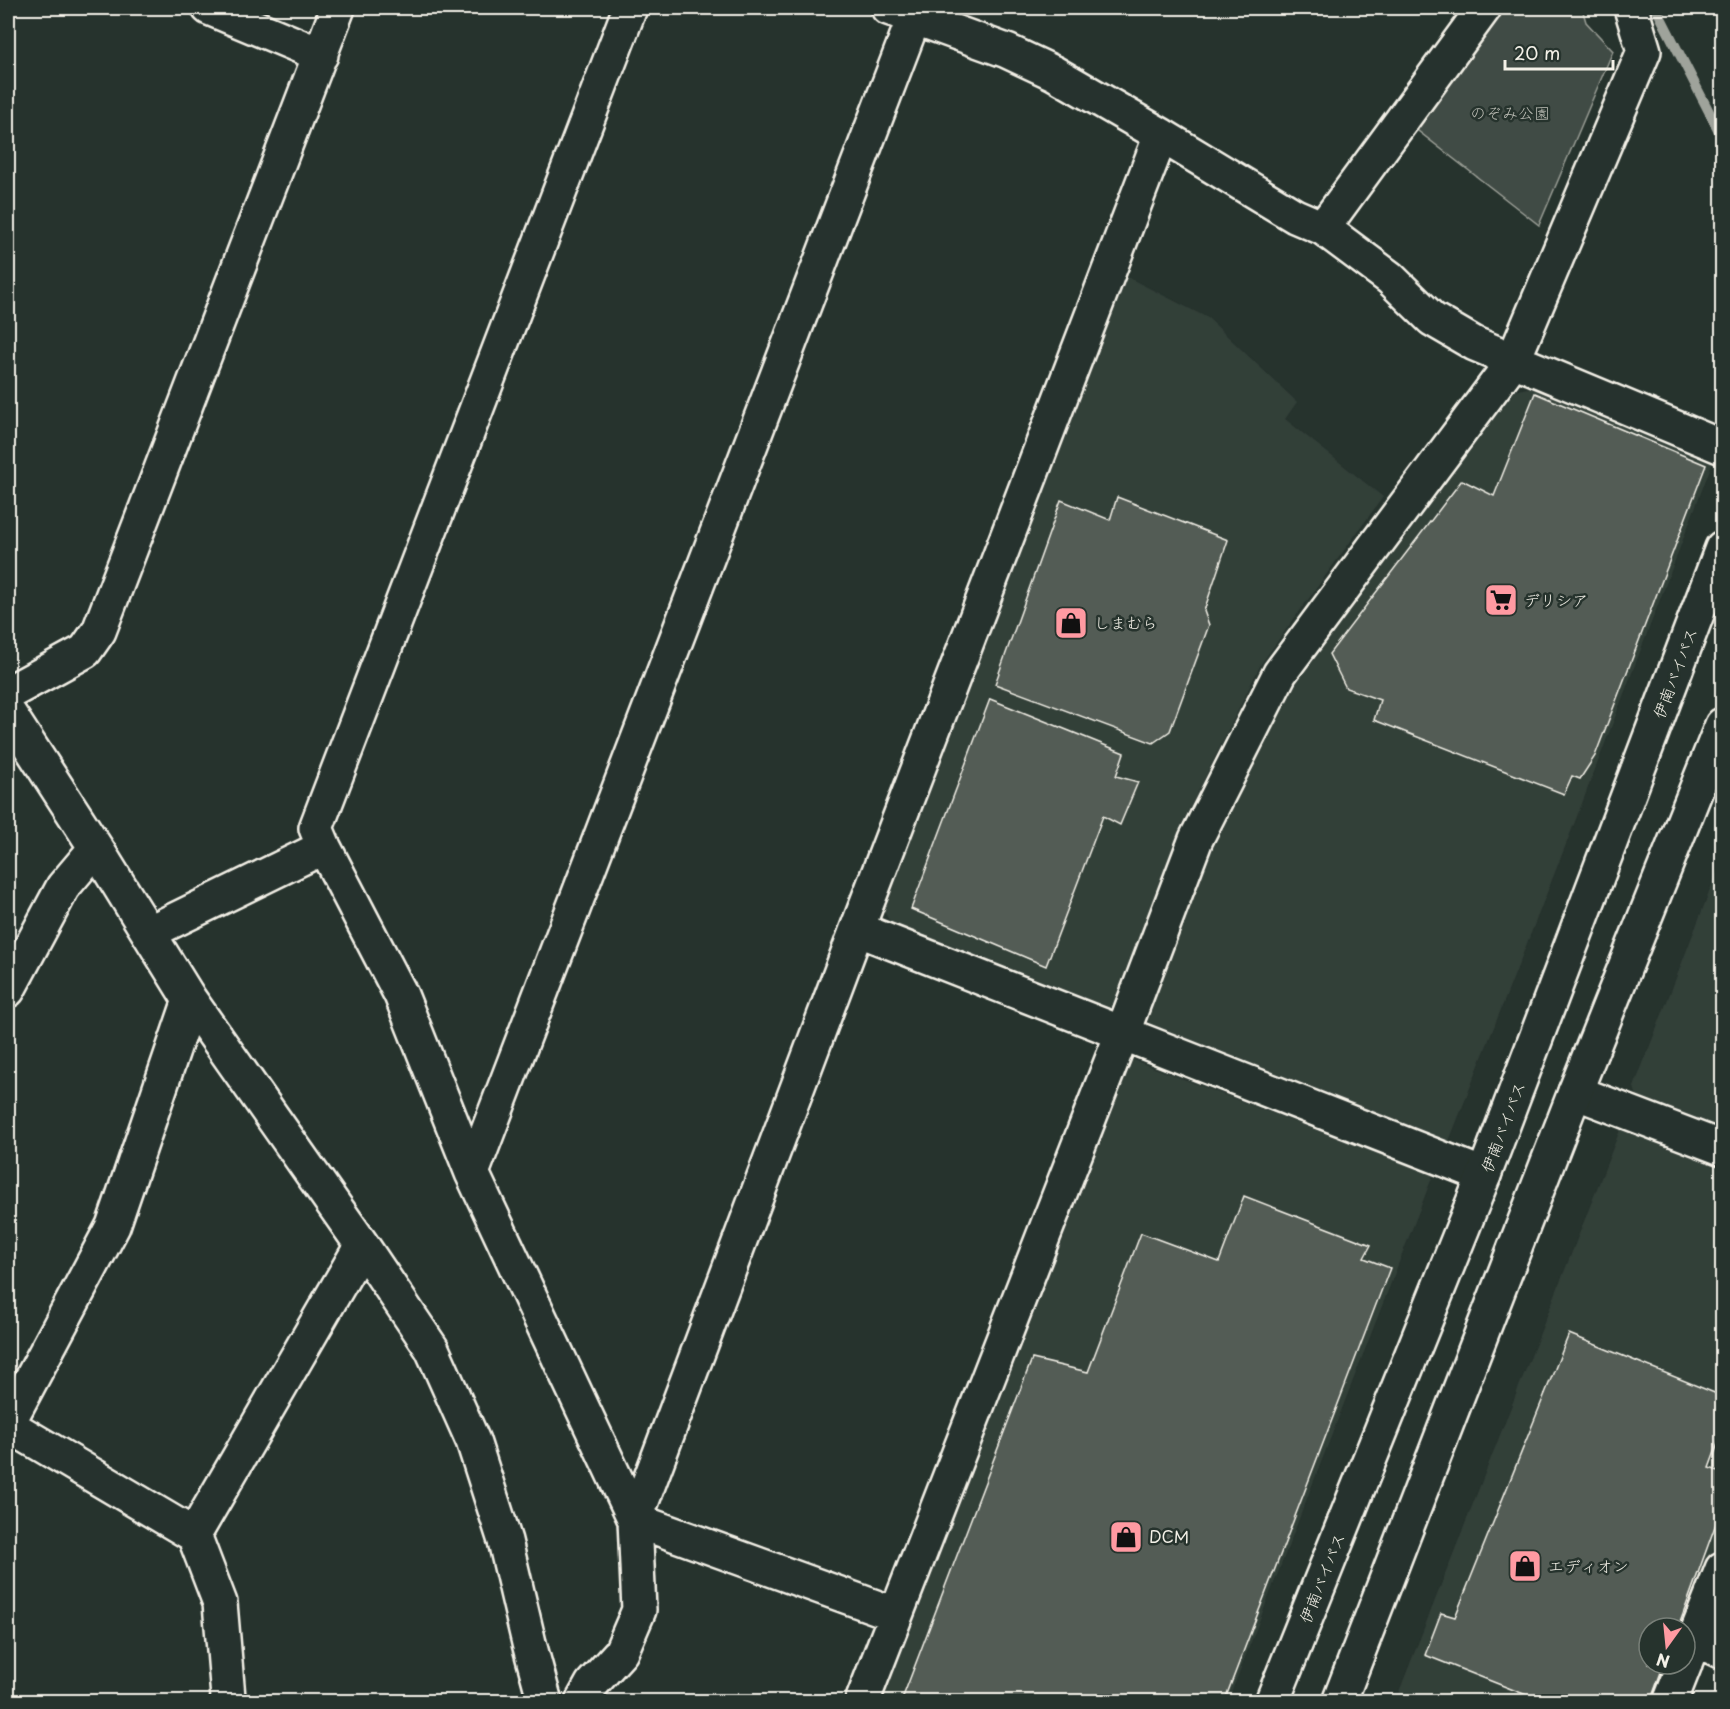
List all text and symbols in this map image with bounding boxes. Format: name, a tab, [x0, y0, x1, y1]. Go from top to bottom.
scale bar	[1505, 33, 1613, 71]
text: 20 m	[1514, 39, 1560, 66]
park label: のぞみ公園	[1470, 100, 1550, 124]
supermarket icon: デリシア	[1483, 582, 1519, 618]
place label: デリシア	[1524, 587, 1588, 611]
shop icon: しまむら	[1053, 605, 1089, 641]
place label: しまむら	[1094, 610, 1158, 634]
street label: 伊南バイパス	[1646, 624, 1702, 722]
street label: 伊南バイパス	[1474, 1078, 1530, 1176]
shop icon: DCM	[1108, 1519, 1144, 1555]
place label: DCM	[1149, 1524, 1189, 1548]
street label: 伊南バイパス	[1292, 1529, 1350, 1626]
shop icon: エディオン	[1507, 1548, 1543, 1584]
place label: エディオン	[1548, 1553, 1629, 1577]
north arrow	[1637, 1616, 1697, 1676]
text: N	[1654, 1648, 1672, 1675]

